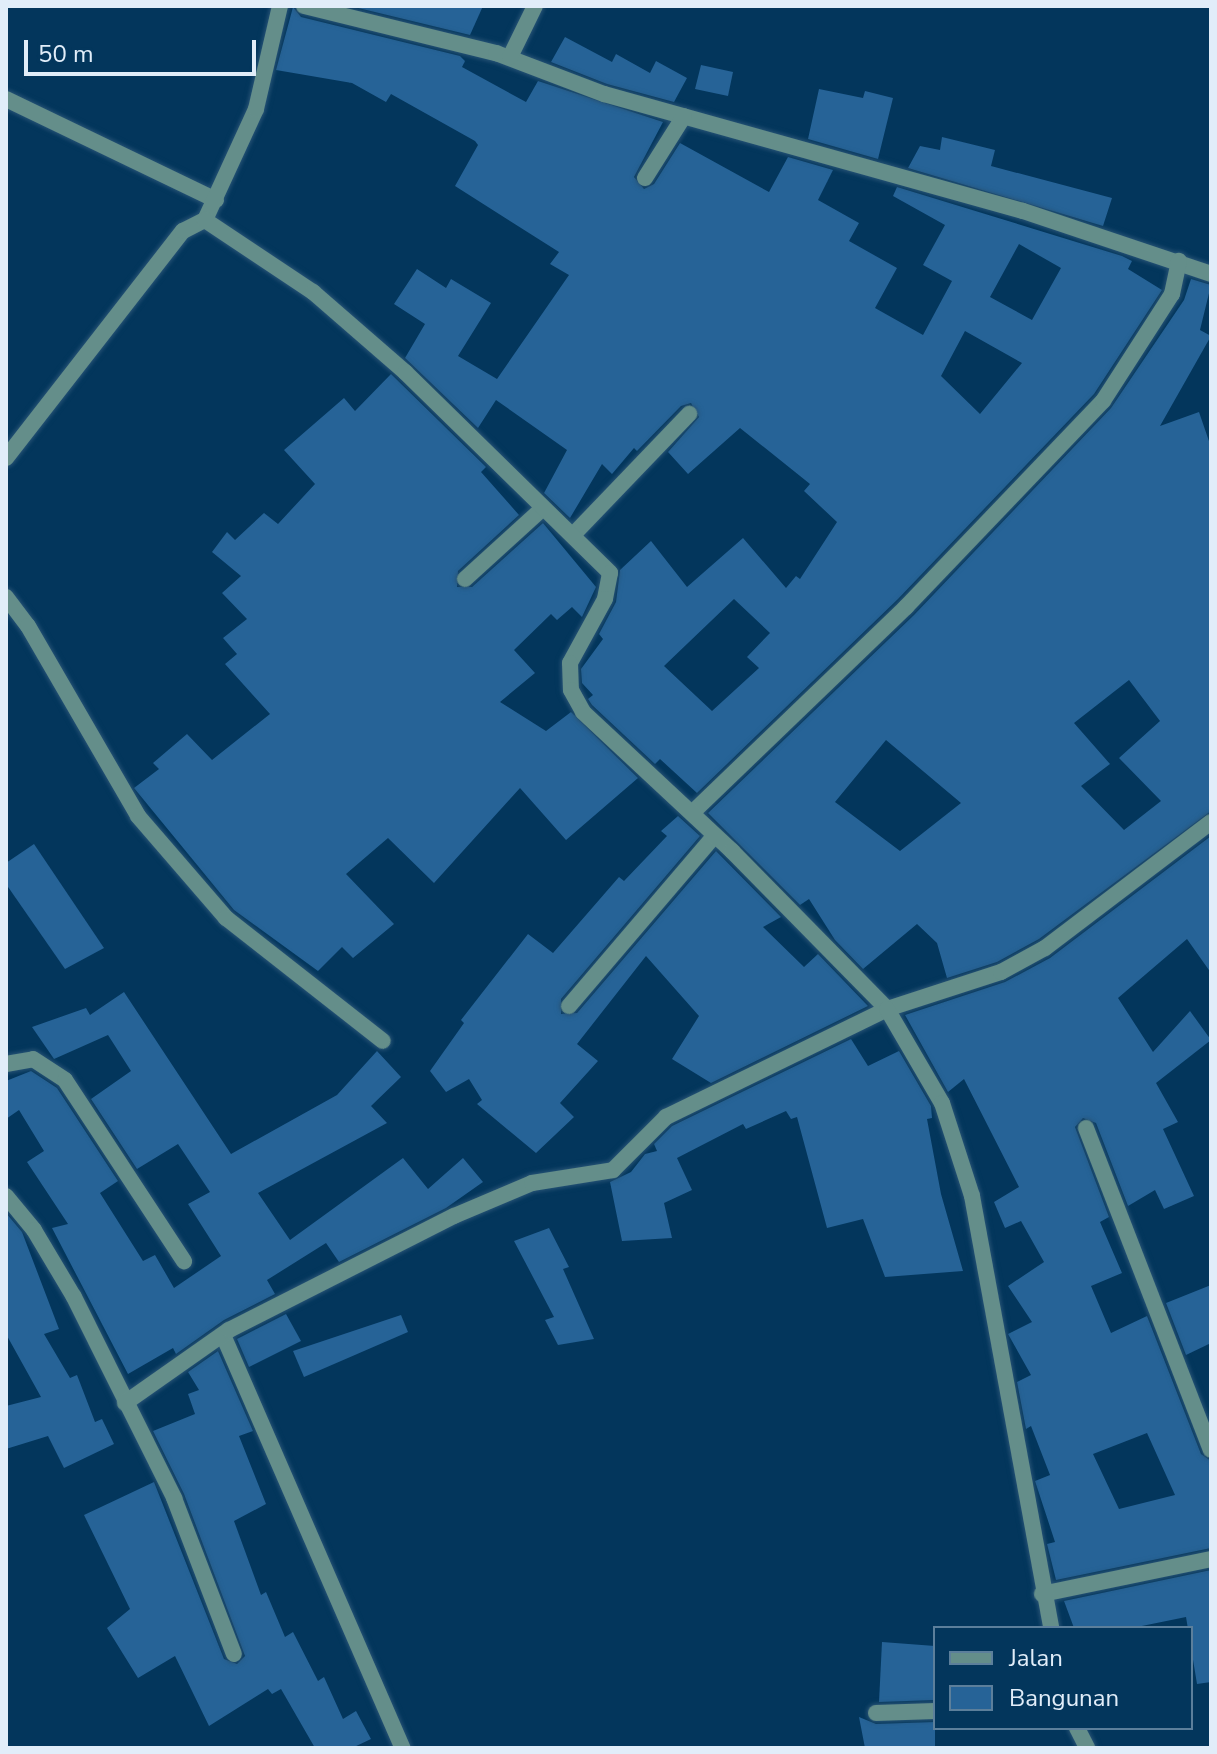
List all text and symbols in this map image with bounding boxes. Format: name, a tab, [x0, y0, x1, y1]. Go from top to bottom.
scale bar	[28, 24, 260, 74]
text: 50 m	[38, 38, 94, 70]
legend	[933, 1626, 1193, 1730]
text: Jalan	[1009, 1642, 1063, 1674]
text: Bangunan	[1009, 1682, 1119, 1714]

